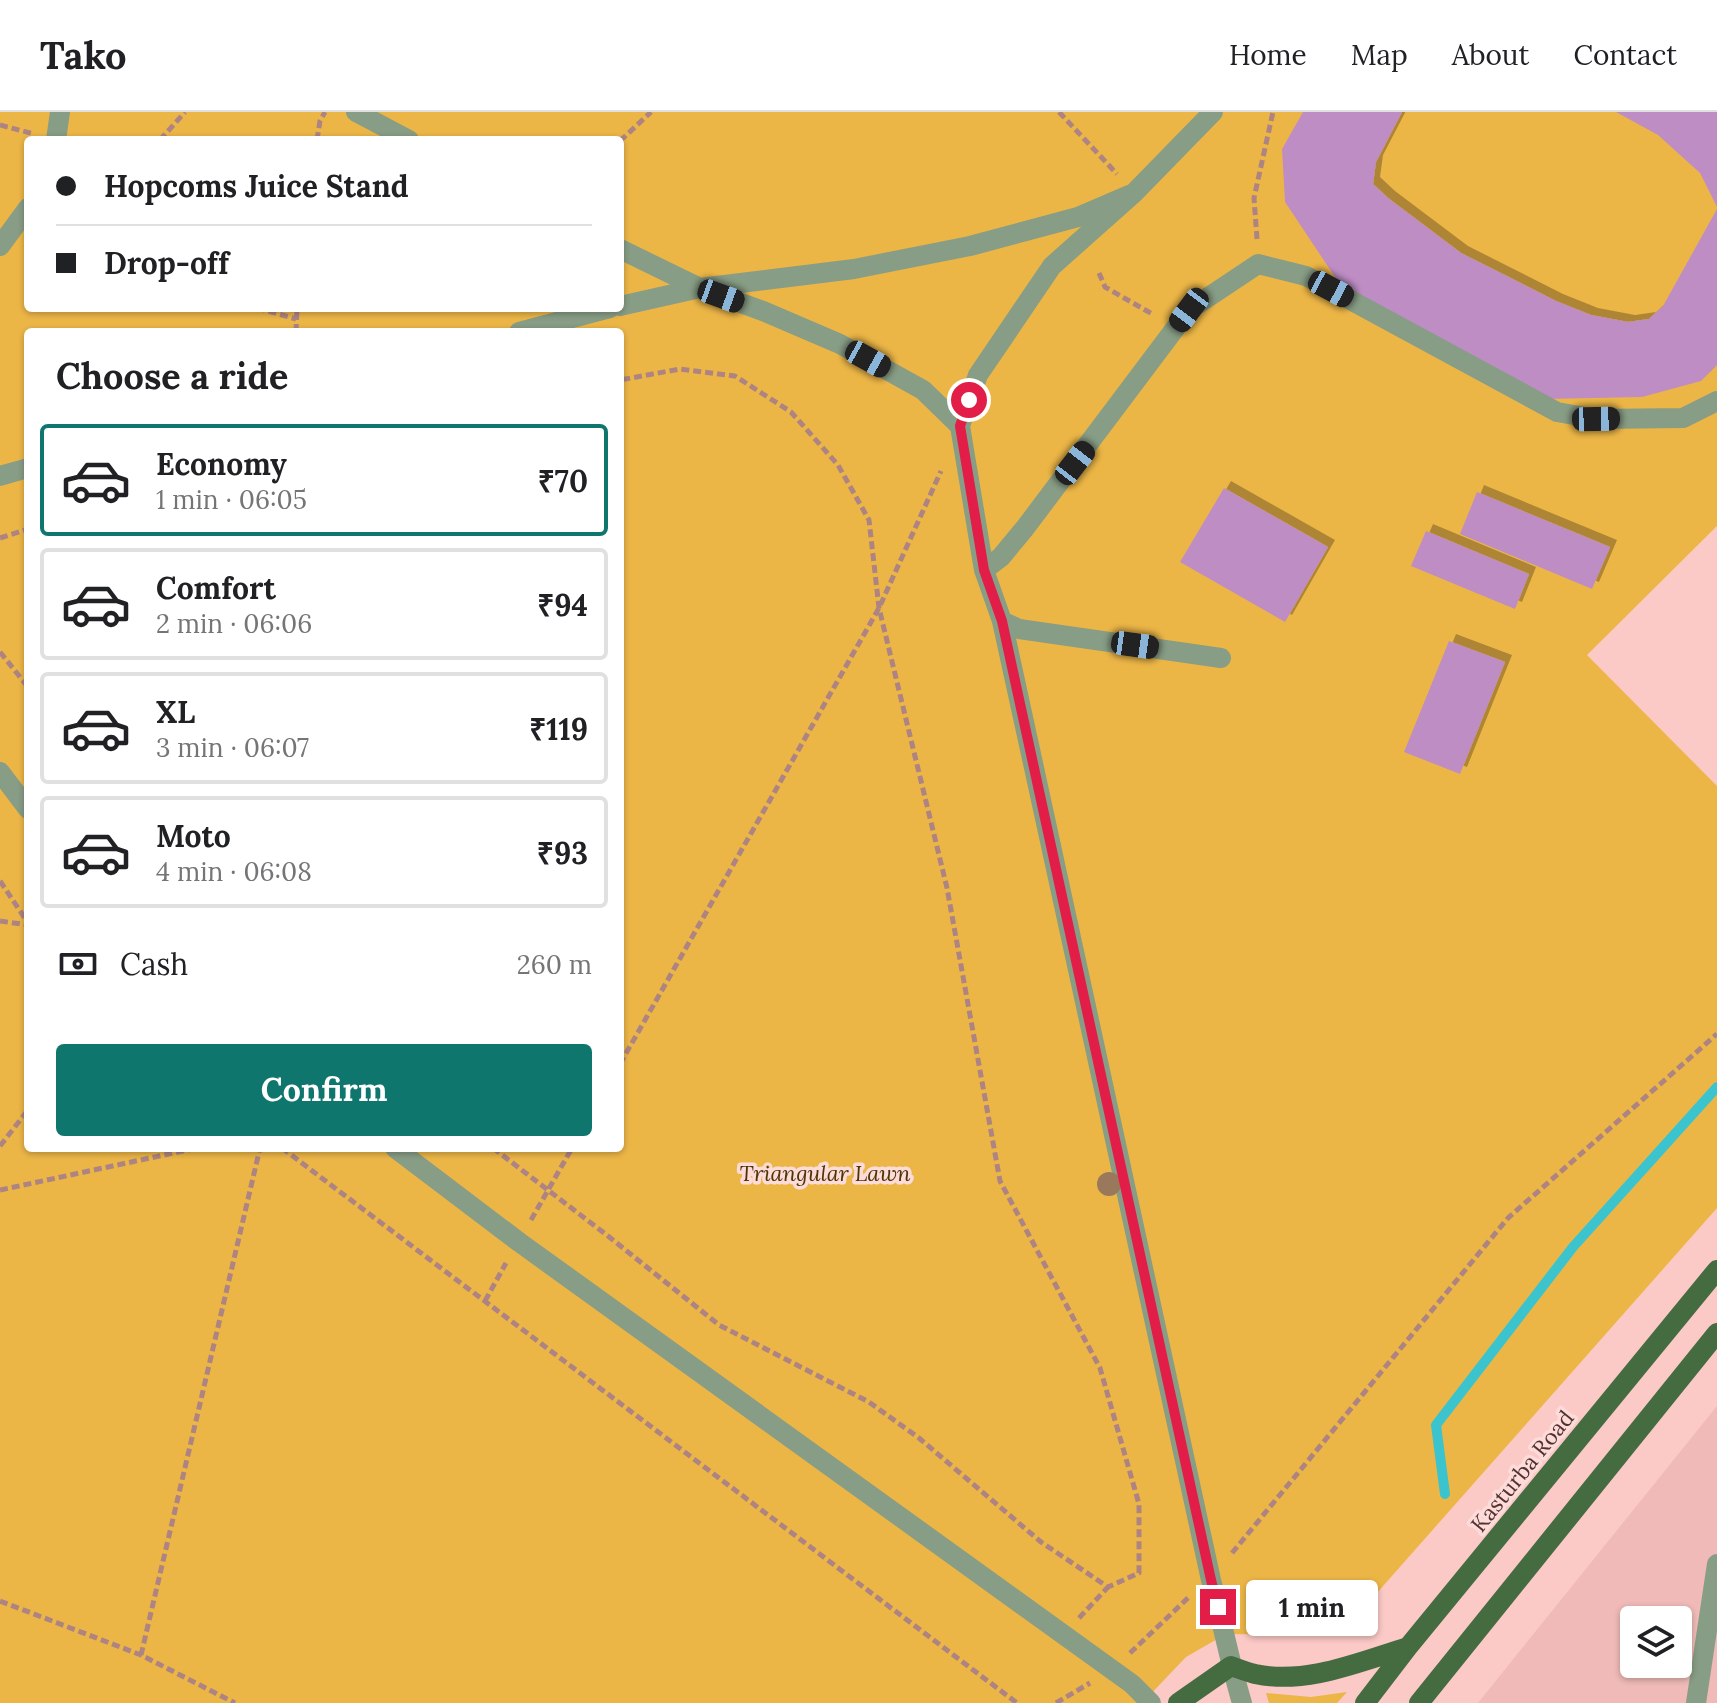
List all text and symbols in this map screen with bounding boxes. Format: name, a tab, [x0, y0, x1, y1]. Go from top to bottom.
text: Tako	[40, 31, 127, 79]
text: Home	[1229, 37, 1307, 73]
text: Map	[1351, 37, 1408, 73]
text: About	[1452, 37, 1529, 73]
text: Contact	[1573, 37, 1677, 73]
text: Hopcoms Juice Stand	[104, 167, 409, 205]
text: Drop-off	[104, 244, 229, 282]
car	[1304, 267, 1358, 311]
car	[694, 277, 748, 315]
car	[1165, 284, 1213, 336]
car	[841, 337, 895, 381]
text: Choose a ride	[56, 353, 288, 399]
route start	[951, 382, 987, 418]
car	[1572, 407, 1620, 431]
car	[1051, 437, 1099, 489]
icon: car	[60, 444, 132, 516]
text: Economy	[156, 445, 287, 483]
text: ₹70	[538, 462, 588, 500]
text: 1 min · 06:05	[156, 483, 307, 516]
icon: car	[60, 568, 132, 640]
text: Comfort	[156, 569, 276, 607]
text: ₹94	[537, 586, 588, 624]
text: 2 min · 06:06	[156, 607, 312, 640]
car	[1110, 630, 1160, 660]
icon: car	[60, 692, 132, 764]
text: XL	[156, 693, 195, 731]
text: ₹119	[529, 710, 588, 748]
text: 3 min · 06:07	[156, 731, 309, 764]
icon: car	[60, 816, 132, 888]
text: Moto	[156, 817, 231, 855]
text: ₹93	[537, 834, 588, 872]
text: 4 min · 06:08	[156, 855, 312, 888]
icon: cash	[56, 942, 100, 986]
text: Cash	[120, 945, 188, 983]
text: 260 m	[517, 948, 592, 981]
button: Confirm	[56, 1044, 592, 1136]
park label: Triangular Lawn	[739, 1159, 911, 1187]
street label: Kasturba Road	[1464, 1404, 1580, 1538]
callout: 1 min	[1246, 1579, 1378, 1635]
route end	[1200, 1589, 1236, 1625]
text: 1 min	[1279, 1591, 1345, 1624]
map controls	[1620, 1606, 1692, 1678]
button: layers	[1620, 1606, 1692, 1678]

